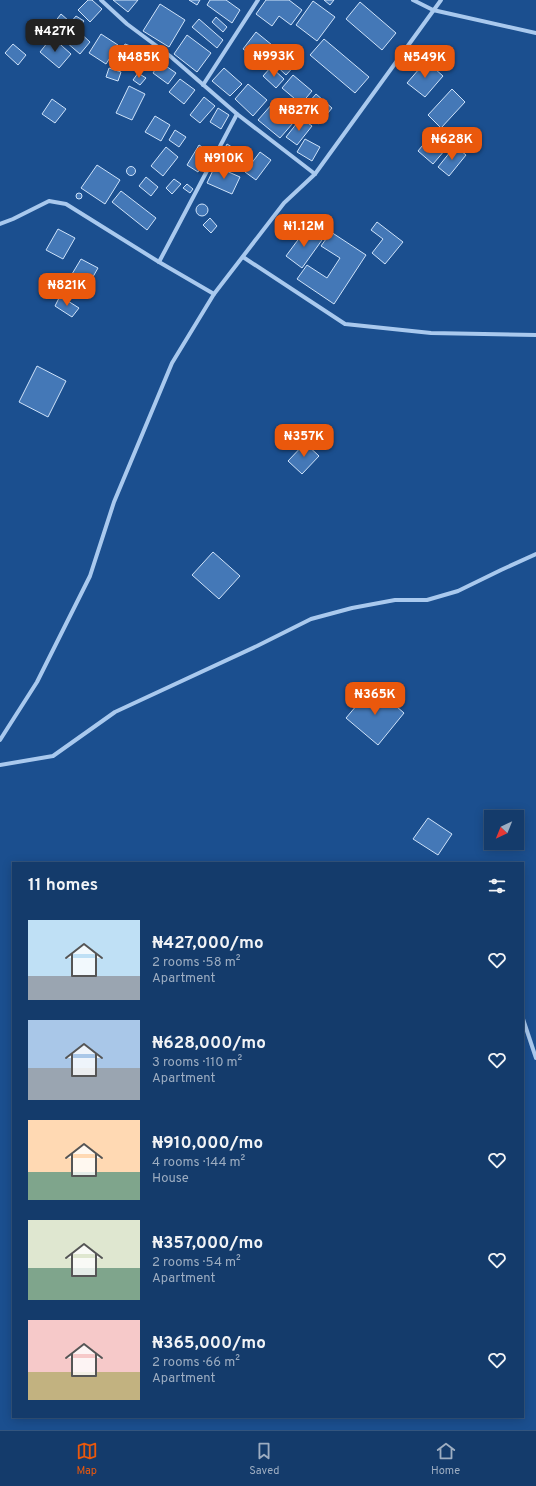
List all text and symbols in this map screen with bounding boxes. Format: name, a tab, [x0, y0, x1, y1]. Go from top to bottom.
pin: ₦427K	[27, 19, 83, 53]
text: ₦427K	[34, 24, 76, 40]
pin: ₦993K	[246, 44, 302, 78]
pin: ₦485K	[111, 45, 167, 79]
pin: ₦549K	[397, 45, 453, 79]
text: ₦993K	[253, 49, 295, 65]
text: ₦485K	[118, 50, 160, 66]
text: ₦549K	[404, 50, 446, 66]
pin: ₦827K	[271, 98, 327, 132]
text: ₦827K	[279, 103, 319, 119]
pin: ₦628K	[424, 127, 480, 161]
text: ₦628K	[431, 132, 473, 148]
pin: ₦910K	[196, 146, 252, 180]
text: ₦910K	[204, 151, 244, 167]
pin: ₦1.12M	[271, 214, 337, 248]
text: ₦1.12M	[284, 219, 324, 235]
pin: ₦821K	[39, 273, 95, 307]
text: ₦821K	[48, 278, 86, 294]
pin: ₦357K	[276, 424, 332, 458]
text: ₦357K	[284, 429, 324, 445]
pin: ₦365K	[347, 682, 403, 716]
text: ₦365K	[354, 687, 396, 703]
north arrow	[484, 810, 524, 850]
map controls	[484, 810, 524, 850]
text: 11 homes	[28, 875, 98, 897]
icon: filters	[486, 875, 508, 897]
text: ₦427,000/mo	[152, 933, 264, 955]
icon: home	[60, 936, 108, 984]
icon: heart	[486, 949, 508, 971]
text: 2 rooms · 58 m²	[152, 955, 240, 971]
text: Apartment	[152, 971, 215, 987]
text: ₦628,000/mo	[152, 1033, 266, 1055]
icon: home	[60, 1036, 108, 1084]
icon: heart	[486, 1049, 508, 1071]
text: 3 rooms · 110 m²	[152, 1055, 242, 1071]
text: Apartment	[152, 1071, 215, 1087]
text: ₦910,000/mo	[152, 1133, 263, 1155]
icon: home	[60, 1136, 108, 1184]
icon: heart	[486, 1149, 508, 1171]
text: 4 rooms · 144 m²	[152, 1155, 245, 1171]
text: House	[152, 1171, 189, 1187]
text: ₦357,000/mo	[152, 1233, 263, 1255]
icon: home	[60, 1236, 108, 1284]
icon: heart	[486, 1249, 508, 1271]
text: 2 rooms · 54 m²	[152, 1255, 241, 1271]
text: Apartment	[152, 1271, 215, 1287]
text: ₦365,000/mo	[152, 1333, 266, 1355]
icon: home	[60, 1336, 108, 1384]
icon: heart	[486, 1349, 508, 1371]
text: 2 rooms · 66 m²	[152, 1355, 240, 1371]
text: Apartment	[152, 1371, 215, 1387]
tab: Map	[76, 1440, 98, 1478]
tab: Saved	[249, 1440, 280, 1478]
tab: Home	[431, 1440, 460, 1478]

